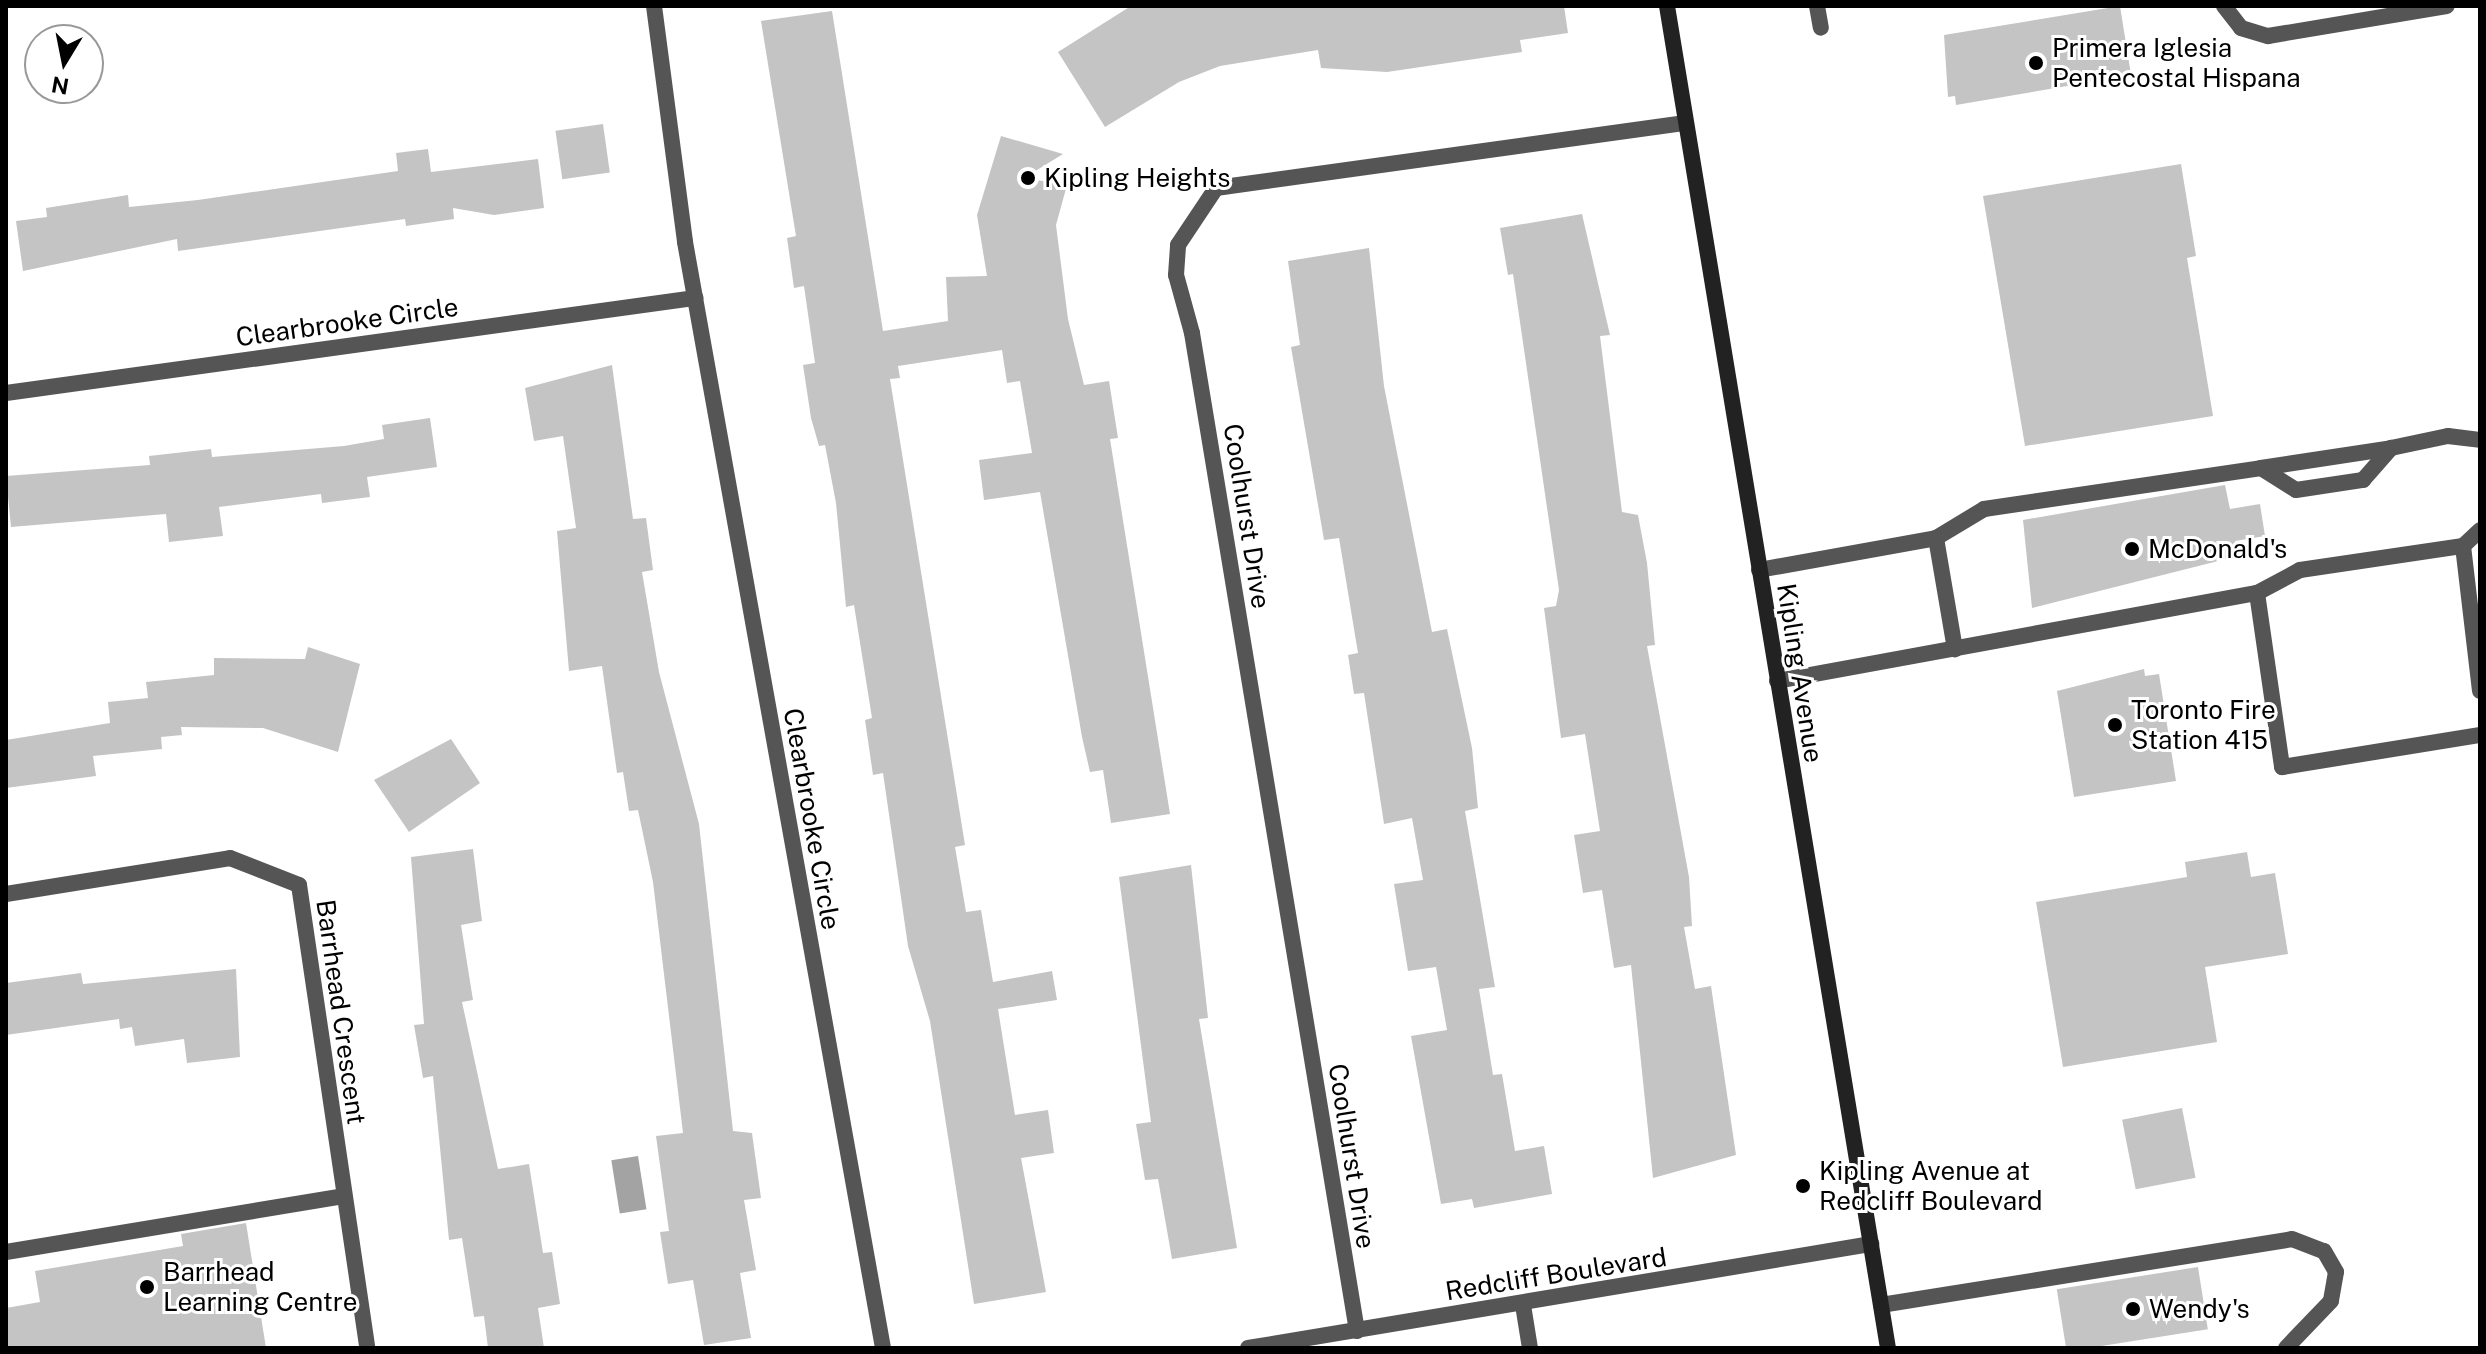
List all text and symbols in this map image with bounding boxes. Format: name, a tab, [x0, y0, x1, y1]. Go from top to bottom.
north arrow	[24, 24, 104, 104]
place label: Primera Iglesia Pentecostal Hispana	[2052, 32, 2301, 94]
marker: Primera Iglesia Pentecostal Hispana	[2027, 54, 2045, 72]
text: N	[49, 71, 71, 100]
place label: Kipling Heights	[1044, 162, 1230, 194]
marker: Kipling Heights	[1019, 169, 1037, 187]
street label: Clearbrooke Circle	[234, 291, 460, 353]
street label: Coolhurst Drive	[1217, 421, 1277, 611]
place label: McDonald's	[2148, 533, 2287, 565]
marker: McDonald's	[2123, 540, 2141, 558]
street label: Kipling Avenue	[1770, 581, 1830, 765]
place label: Toronto Fire Station 415	[2131, 694, 2276, 756]
street label: Clearbrooke Circle	[777, 706, 847, 932]
marker: Toronto Fire Station 415	[2106, 716, 2124, 734]
street label: Barrhead Crescent	[310, 897, 372, 1127]
street label: Coolhurst Drive	[1322, 1061, 1382, 1251]
place label: Kipling Avenue at Redcliff Boulevard	[1819, 1155, 2043, 1216]
marker: Kipling Avenue at Redcliff Boulevard	[1794, 1177, 1812, 1195]
street label: Redcliff Boulevard	[1443, 1241, 1669, 1307]
place label: Barrhead Learning Centre	[163, 1256, 358, 1318]
marker: Barrhead Learning Centre	[138, 1278, 156, 1296]
place label: Wendy's	[2149, 1293, 2250, 1325]
marker: Wendy's	[2124, 1300, 2142, 1318]

